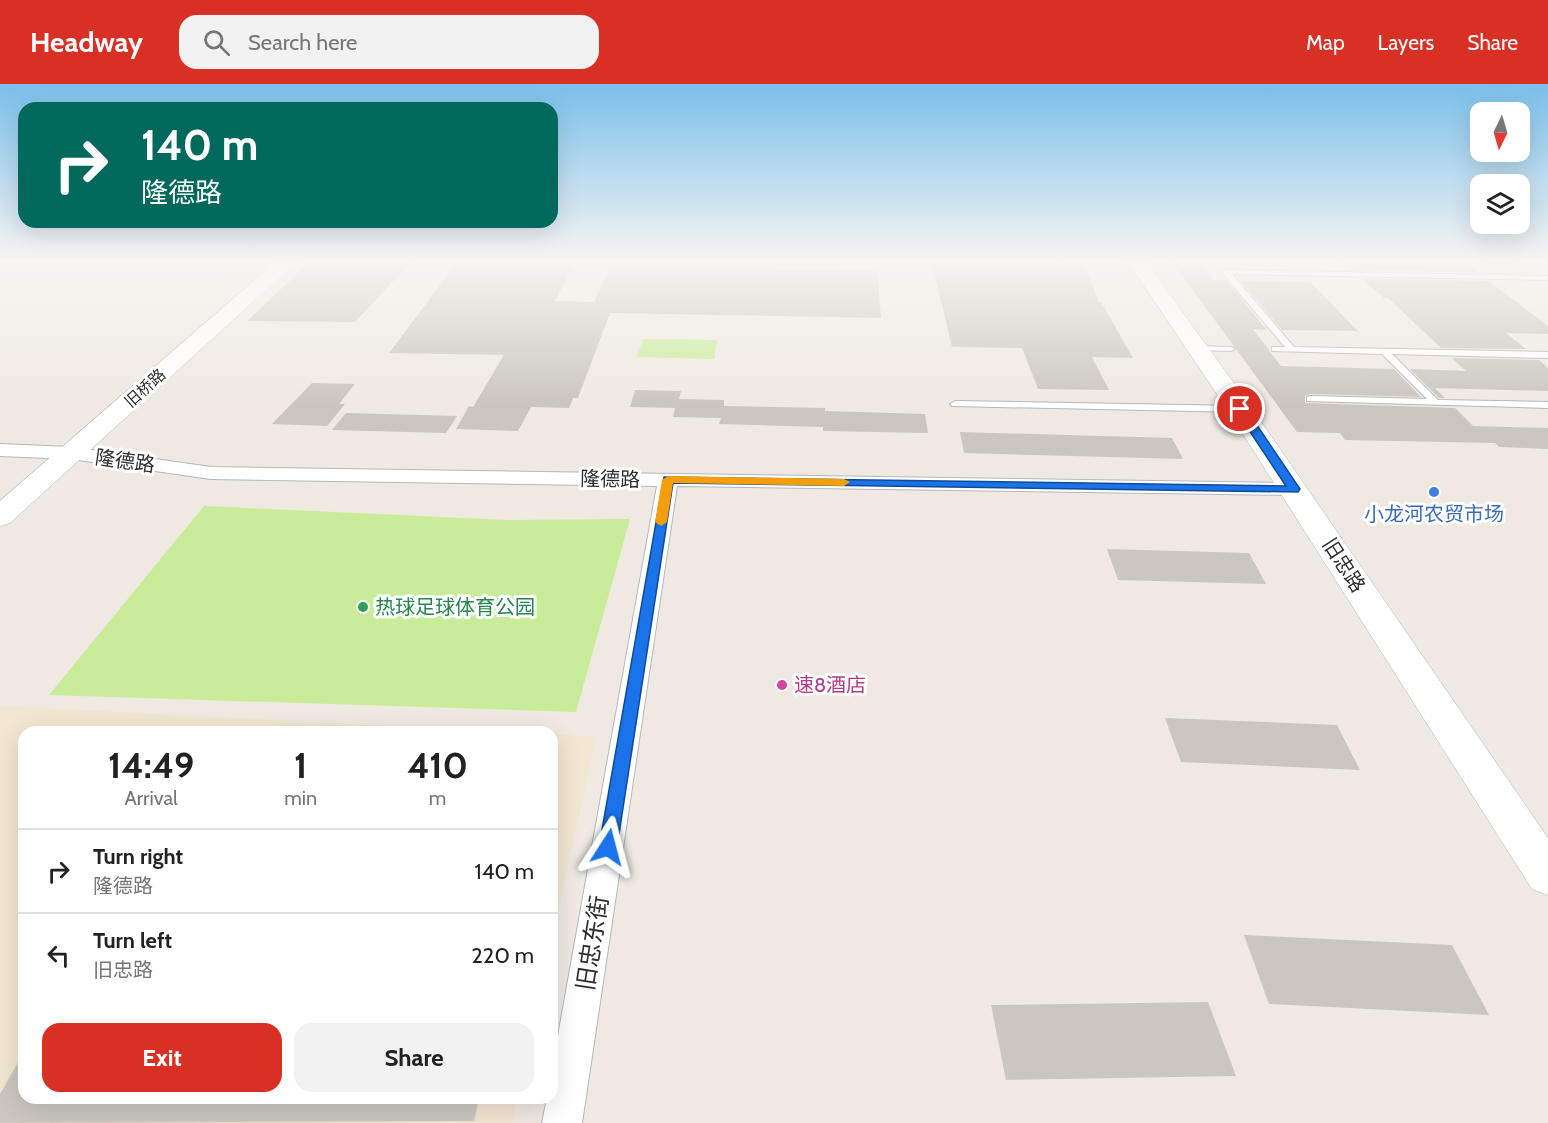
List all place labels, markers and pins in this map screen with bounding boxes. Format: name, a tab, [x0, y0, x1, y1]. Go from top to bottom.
pin	[1214, 383, 1265, 434]
marker: 小龙河农贸市场	[1427, 485, 1441, 499]
place label: 小龙河农贸市场	[1364, 502, 1504, 526]
place label: 热球足球体育公园	[375, 595, 535, 619]
marker: 热球足球体育公园	[356, 600, 370, 614]
place label: 速8酒店	[794, 673, 866, 697]
marker: 速8酒店	[775, 678, 789, 692]

